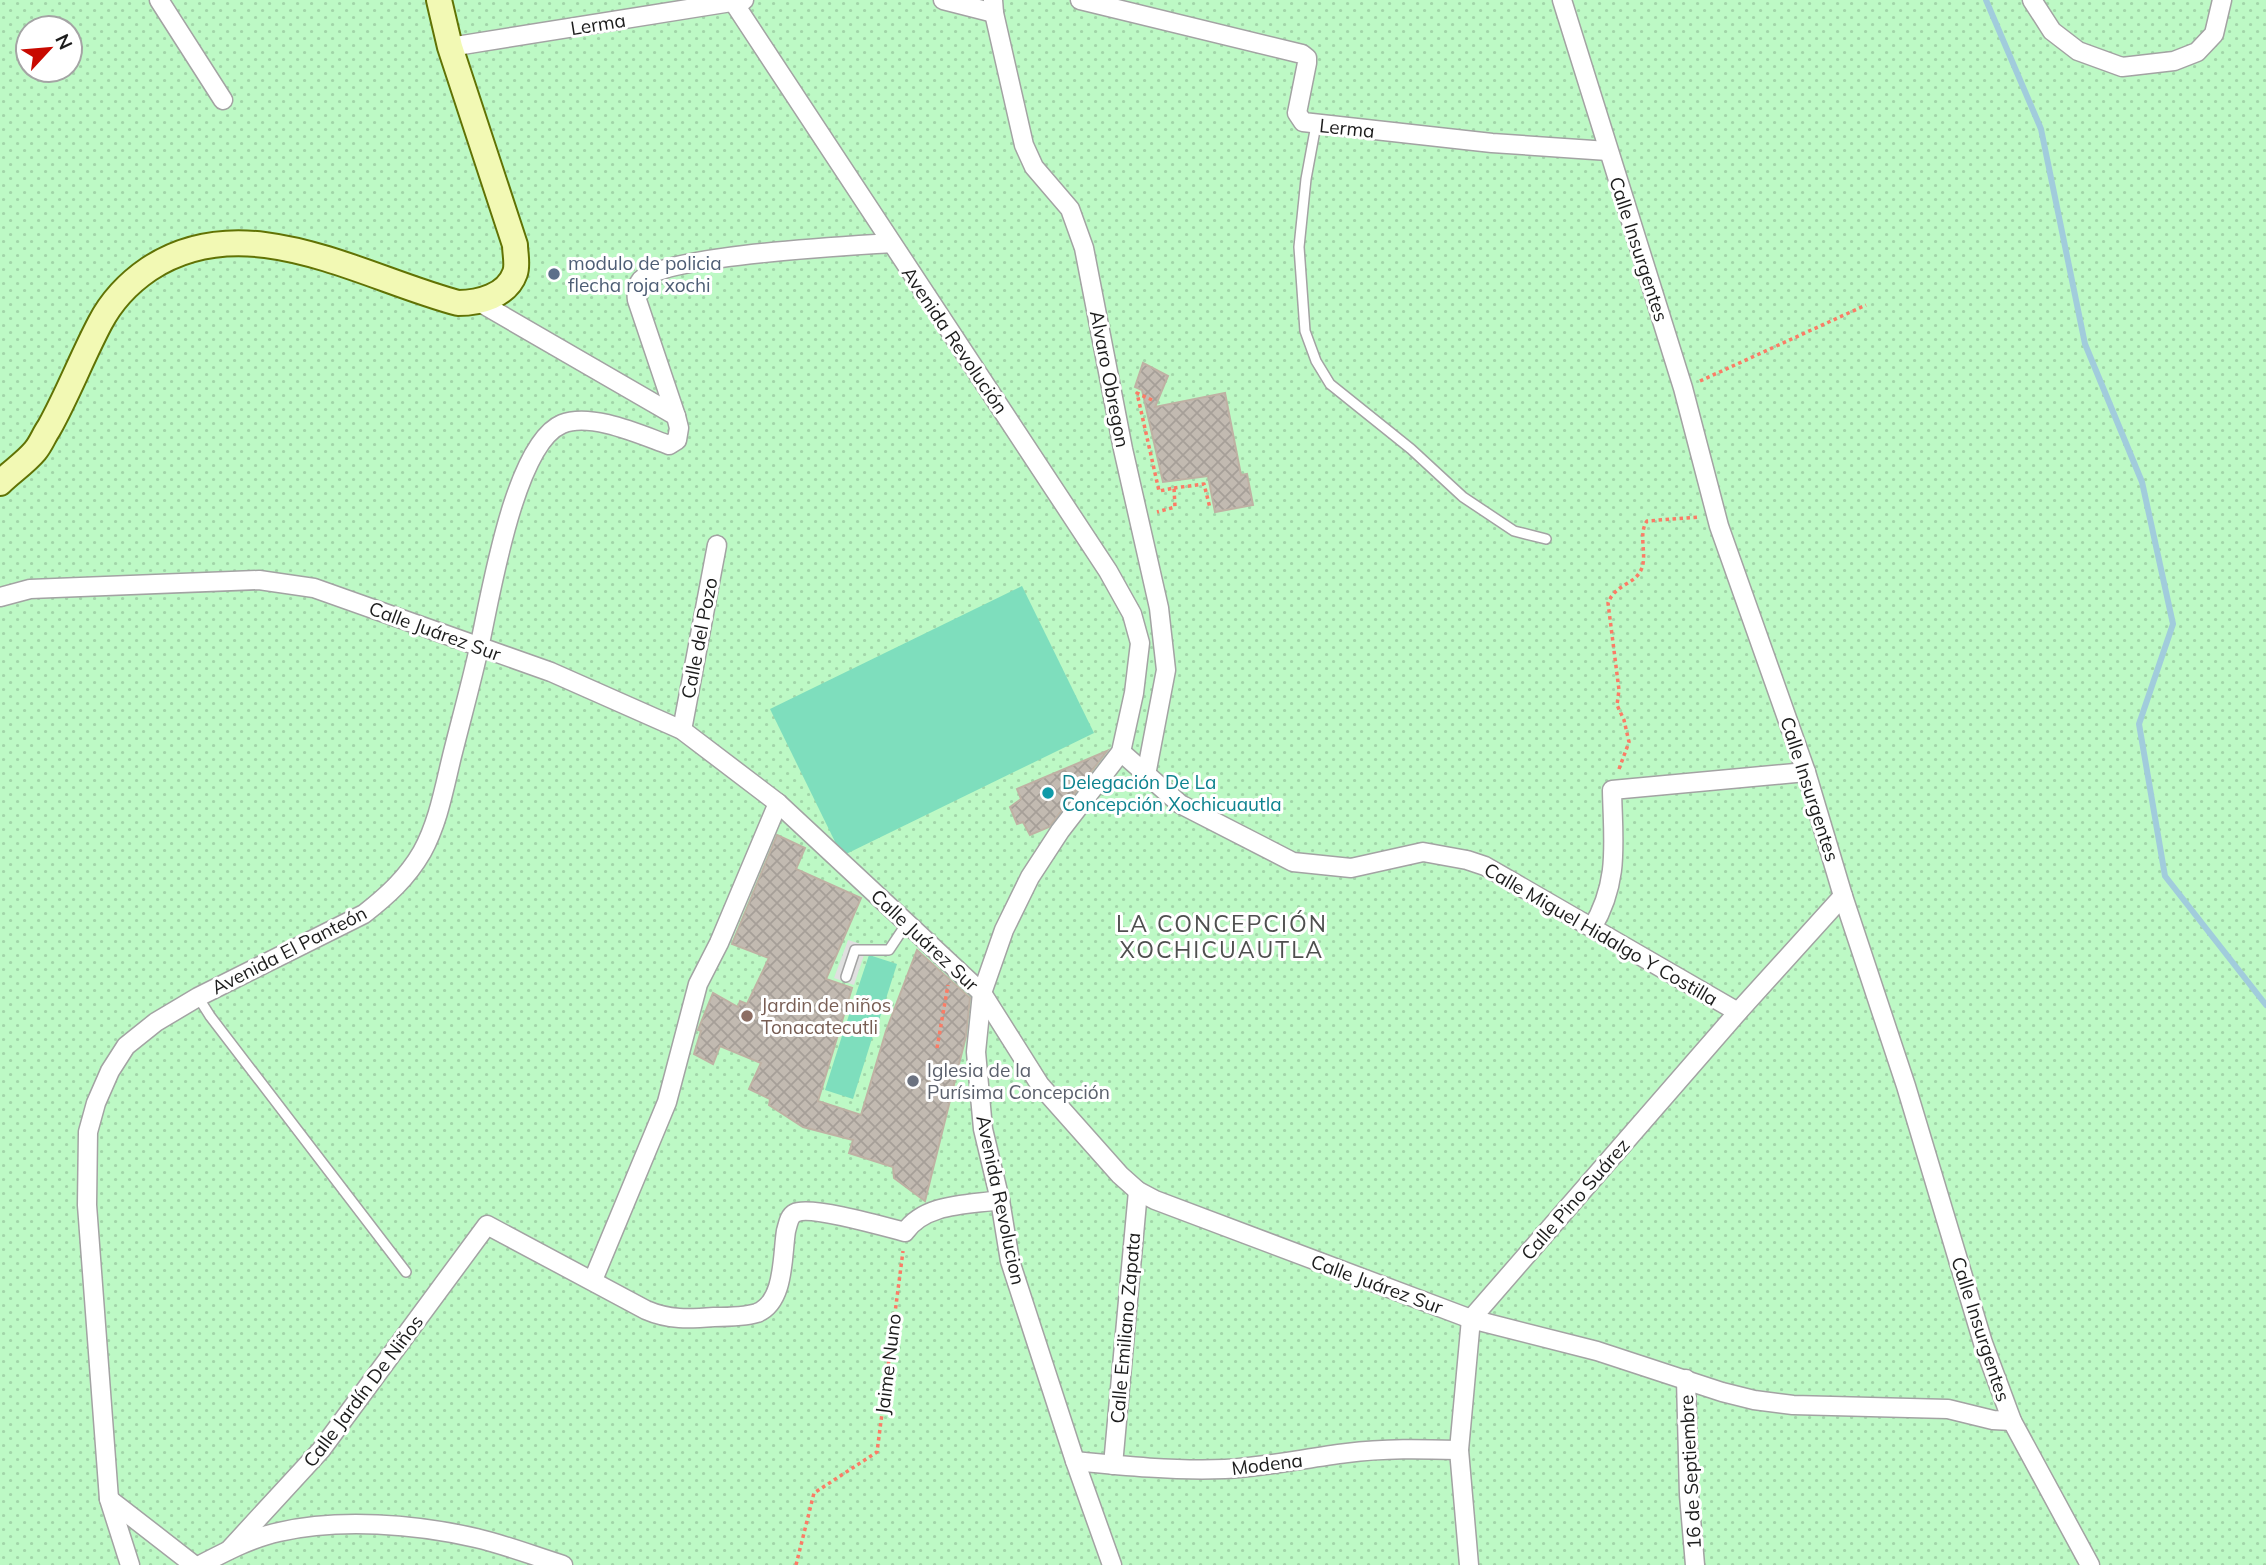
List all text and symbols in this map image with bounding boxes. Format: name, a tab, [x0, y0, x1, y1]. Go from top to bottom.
street label: Lerma	[569, 8, 627, 40]
north arrow	[14, 14, 84, 84]
text: N	[50, 30, 78, 53]
street label: Lerma	[1318, 113, 1376, 143]
street label: Calle Insurgentes	[1604, 174, 1674, 324]
place label: modulo de policia flecha roja xochi	[568, 251, 722, 297]
street label: Avenida Revolución	[897, 262, 1013, 418]
marker: modulo de policia flecha roja xochi	[546, 266, 562, 282]
street label: Alvaro Obregon	[1085, 308, 1135, 450]
street label: Calle del Pozo	[676, 575, 722, 701]
street label: Calle Juárez Sur	[366, 596, 504, 666]
street label: Calle Insurgentes	[1775, 714, 1845, 864]
place label: Delegación De La Concepción Xochicuautla	[1062, 770, 1282, 816]
marker: Delegación De La Concepción Xochicuautla	[1040, 785, 1056, 801]
street label: Calle Miguel Hidalgo Y Costilla	[1480, 857, 1722, 1011]
street label: Calle Juárez Sur	[866, 884, 984, 996]
street label: Avenida El Panteón	[207, 900, 371, 1000]
district label: LA CONCEPCIÓN XOCHICUAUTLA	[1116, 909, 1328, 964]
place label: Jardin de niños Tonacatecutli	[761, 993, 891, 1039]
marker: Jardin de niños Tonacatecutli	[739, 1008, 755, 1024]
place label: Iglesia de la Purísima Concepción	[927, 1058, 1110, 1104]
marker: Iglesia de la Purísima Concepción	[905, 1073, 921, 1089]
street label: Avenida Revolucion	[971, 1113, 1031, 1287]
street label: Calle Pino Suárez	[1516, 1133, 1634, 1265]
street label: Calle Emiliano Zapata	[1105, 1232, 1145, 1424]
street label: Calle Juárez Sur	[1308, 1249, 1446, 1319]
street label: Calle Insurgentes	[1946, 1254, 2016, 1404]
street label: Calle Jardín De Niños	[298, 1310, 428, 1472]
street label: Jaime Nuno	[870, 1312, 906, 1416]
street label: 16 de Septiembre	[1674, 1394, 1706, 1550]
street label: Modena	[1230, 1448, 1304, 1480]

